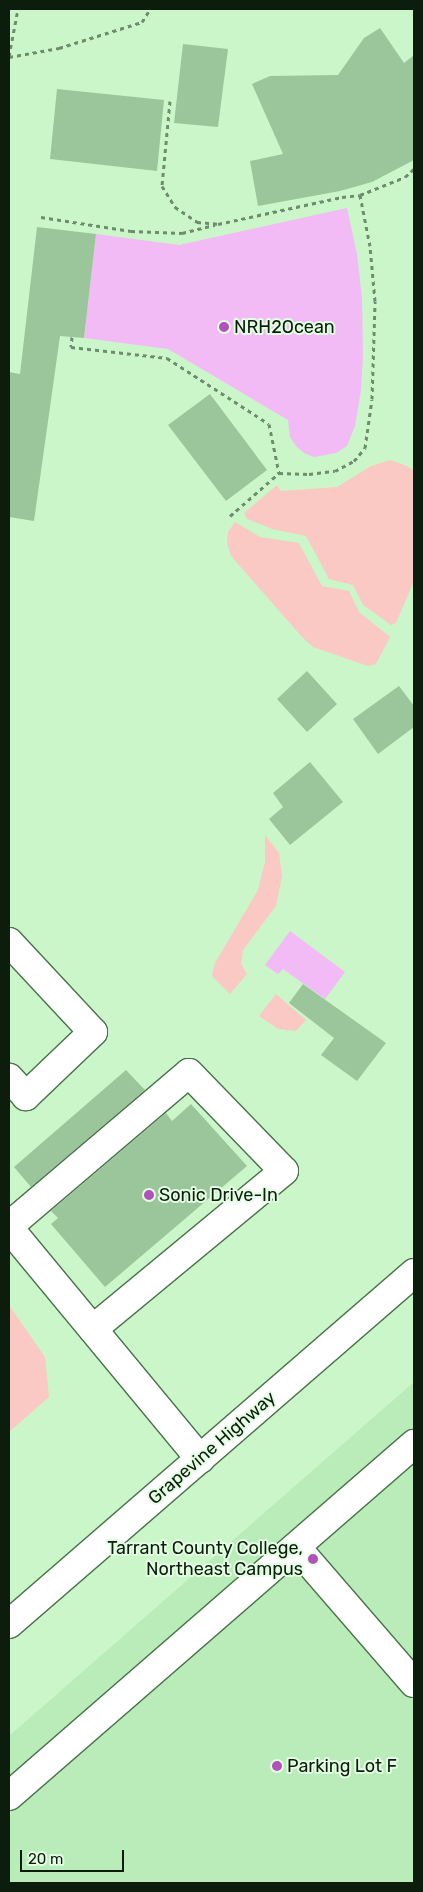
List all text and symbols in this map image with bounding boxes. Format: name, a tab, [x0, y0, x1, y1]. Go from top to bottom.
place label: NRH2Ocean	[234, 316, 335, 338]
marker: NRH2Ocean	[218, 321, 230, 333]
place label: Sonic Drive-In	[159, 1184, 278, 1206]
marker: Sonic Drive-In	[143, 1189, 155, 1201]
street label: Grapevine Highway	[144, 1387, 280, 1509]
place label: Tarrant County College, Northeast Campus	[107, 1538, 303, 1580]
marker: Tarrant County College, Northeast Campus	[307, 1553, 319, 1565]
place label: Parking Lot F	[287, 1755, 397, 1777]
marker: Parking Lot F	[271, 1760, 283, 1772]
scale bar	[22, 1840, 126, 1872]
text: 20 m	[28, 1850, 63, 1868]

